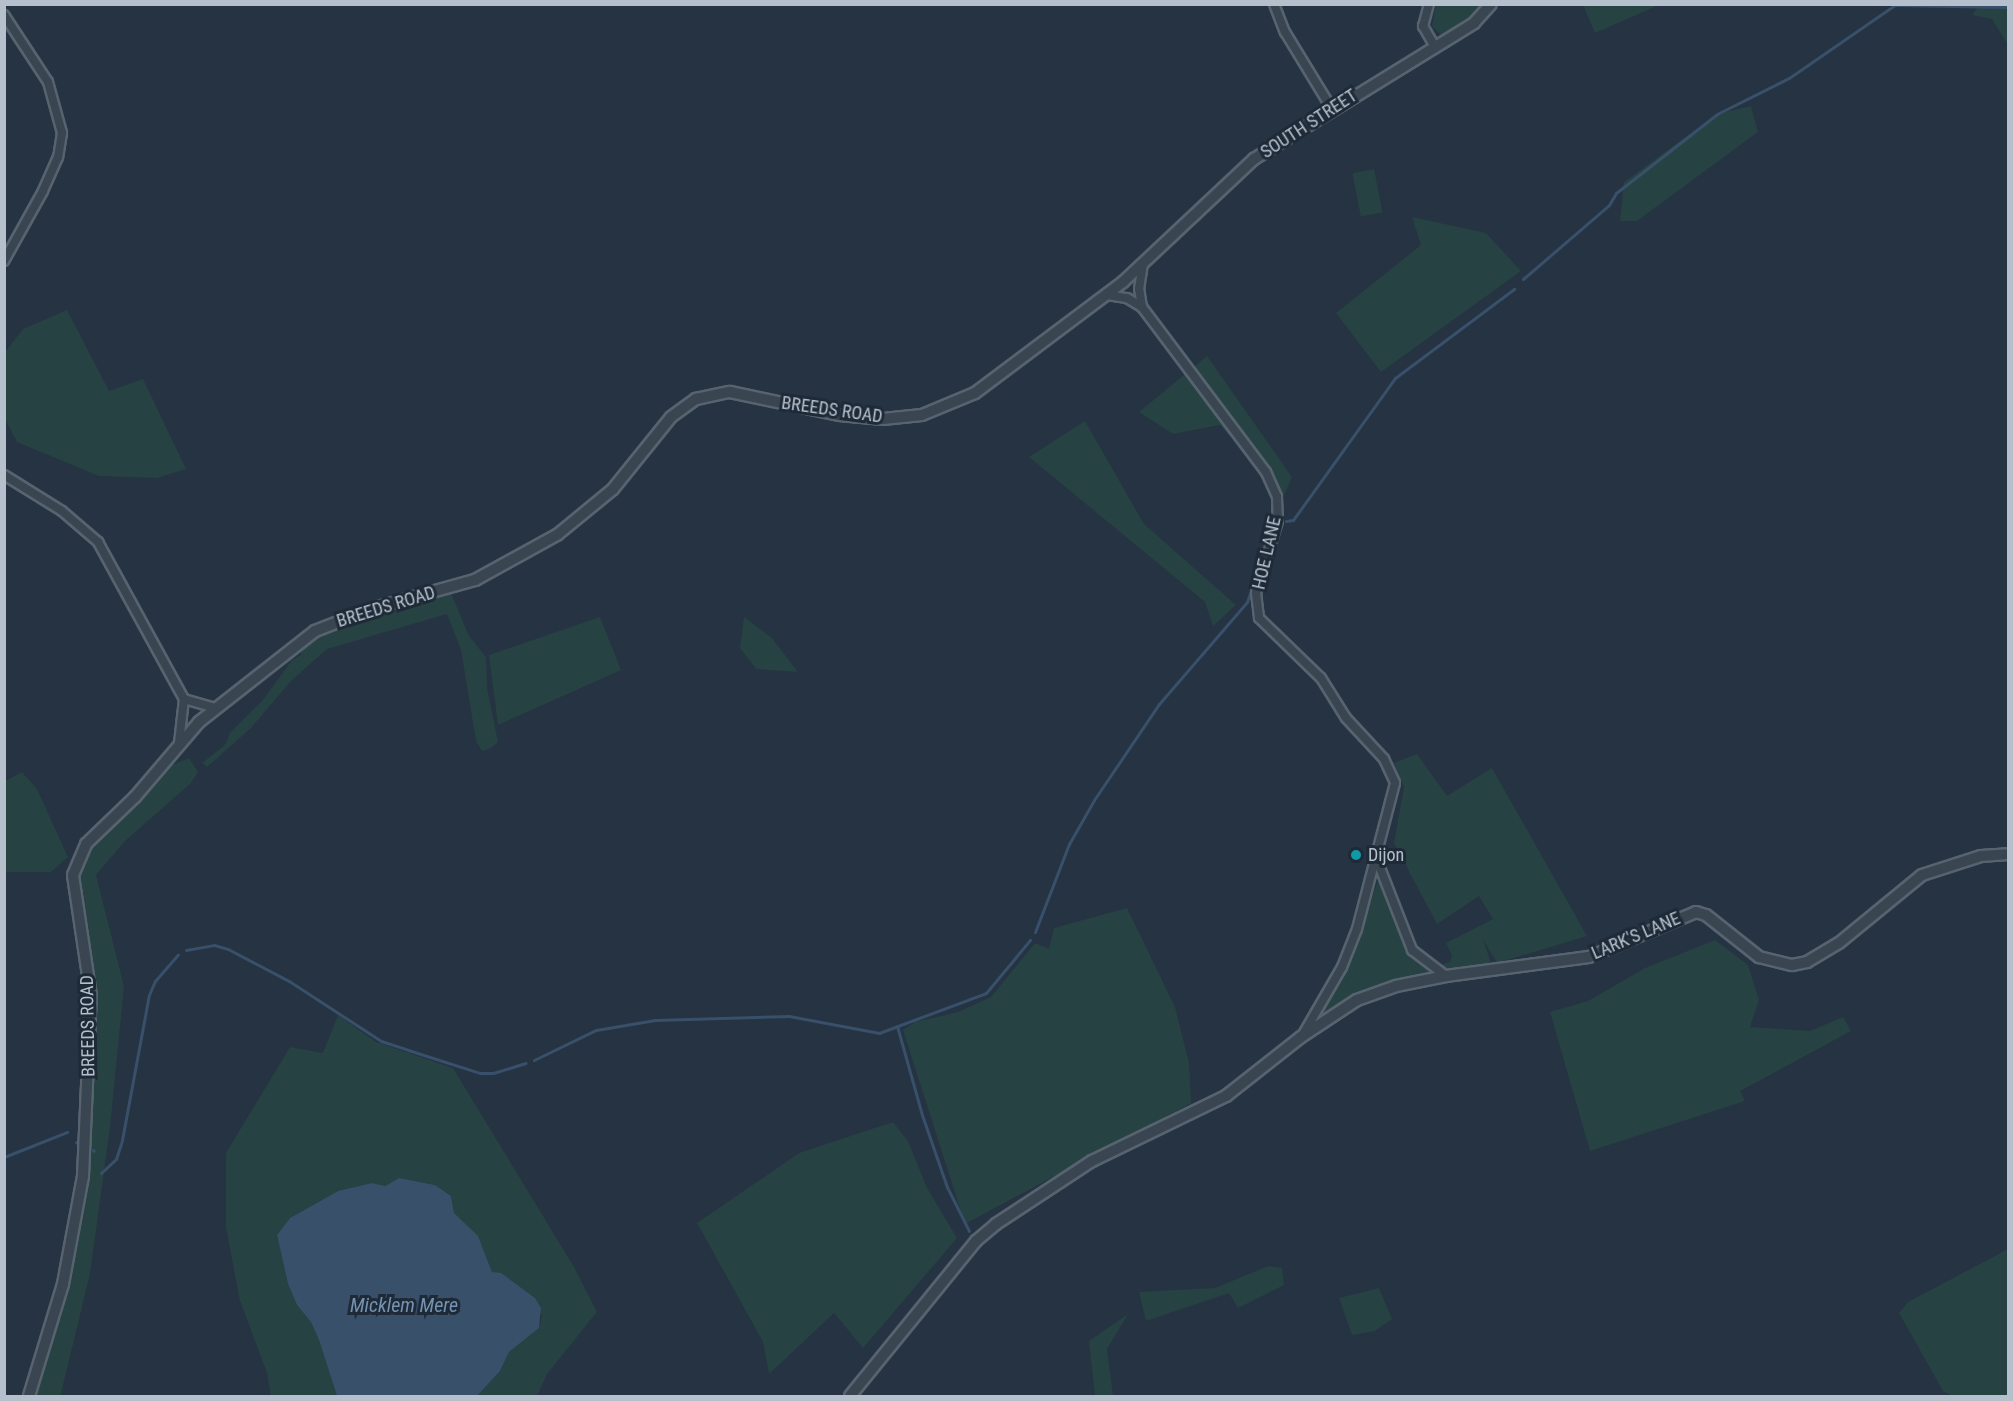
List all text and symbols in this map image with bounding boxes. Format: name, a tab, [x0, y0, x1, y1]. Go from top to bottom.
street label: SOUTH STREET	[1257, 85, 1361, 163]
street label: BREEDS ROAD	[780, 392, 884, 428]
street label: HOE LANE	[1248, 514, 1286, 592]
street label: BREEDS ROAD	[334, 582, 438, 632]
place label: Dijon	[1368, 844, 1404, 866]
marker: Dijon	[1349, 848, 1363, 862]
street label: LARK'S LANE	[1588, 908, 1684, 964]
street label: BREEDS ROAD	[76, 975, 100, 1077]
water label: Micklem Mere	[350, 1293, 458, 1317]

